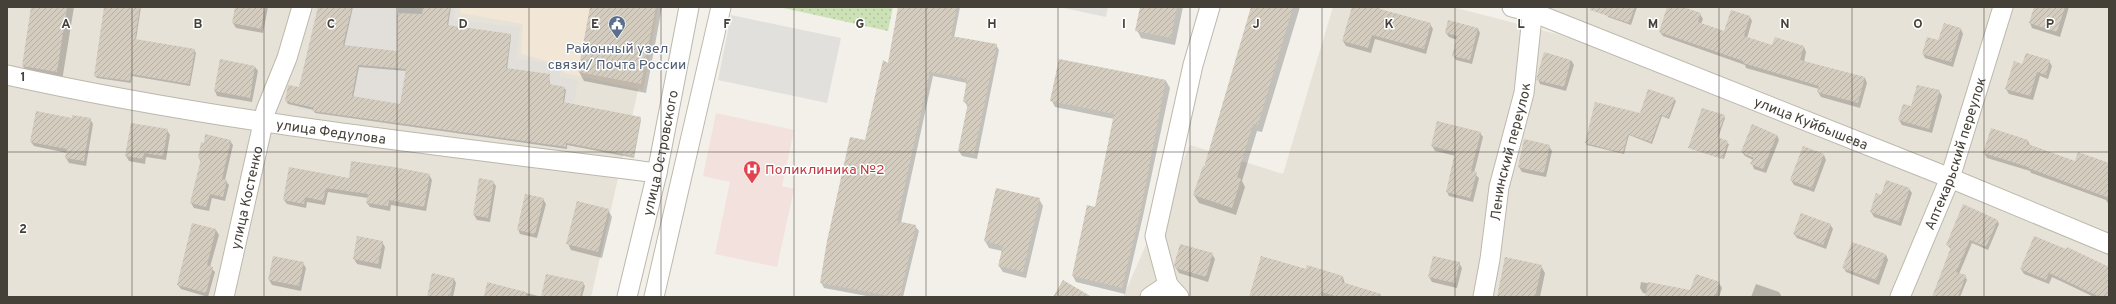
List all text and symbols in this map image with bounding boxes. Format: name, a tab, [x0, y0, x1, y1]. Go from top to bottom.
public building icon: Районный узел связи/ Почта России	[607, 14, 627, 39]
text: A	[61, 17, 71, 33]
text: B	[194, 17, 203, 33]
text: C	[327, 17, 335, 33]
text: D	[458, 17, 468, 33]
text: E	[591, 17, 599, 33]
text: F	[723, 17, 731, 33]
text: G	[856, 17, 865, 33]
text: H	[987, 17, 997, 33]
text: I	[1122, 17, 1126, 33]
text: J	[1252, 17, 1260, 33]
text: K	[1384, 17, 1394, 33]
text: L	[1517, 17, 1525, 33]
text: M	[1648, 17, 1658, 33]
text: N	[1780, 17, 1790, 33]
text: O	[1913, 17, 1923, 33]
text: P	[2046, 17, 2055, 33]
place label: Районный узел связи/ Почта России	[548, 41, 686, 74]
text: 1	[20, 70, 26, 86]
street label: Аптекарьский переулок	[1922, 75, 1991, 233]
street label: Ленинский переулок	[1488, 82, 1535, 222]
street label: улица Островского	[640, 89, 683, 218]
street label: улица Куйбышева	[1751, 94, 1870, 155]
street label: улица Федулова	[275, 117, 387, 149]
street label: улица Костенко	[228, 144, 268, 251]
hospital icon: Поликлиника №2	[742, 159, 762, 184]
place label: Поликлиника №2	[765, 162, 885, 179]
text: 2	[19, 222, 27, 238]

